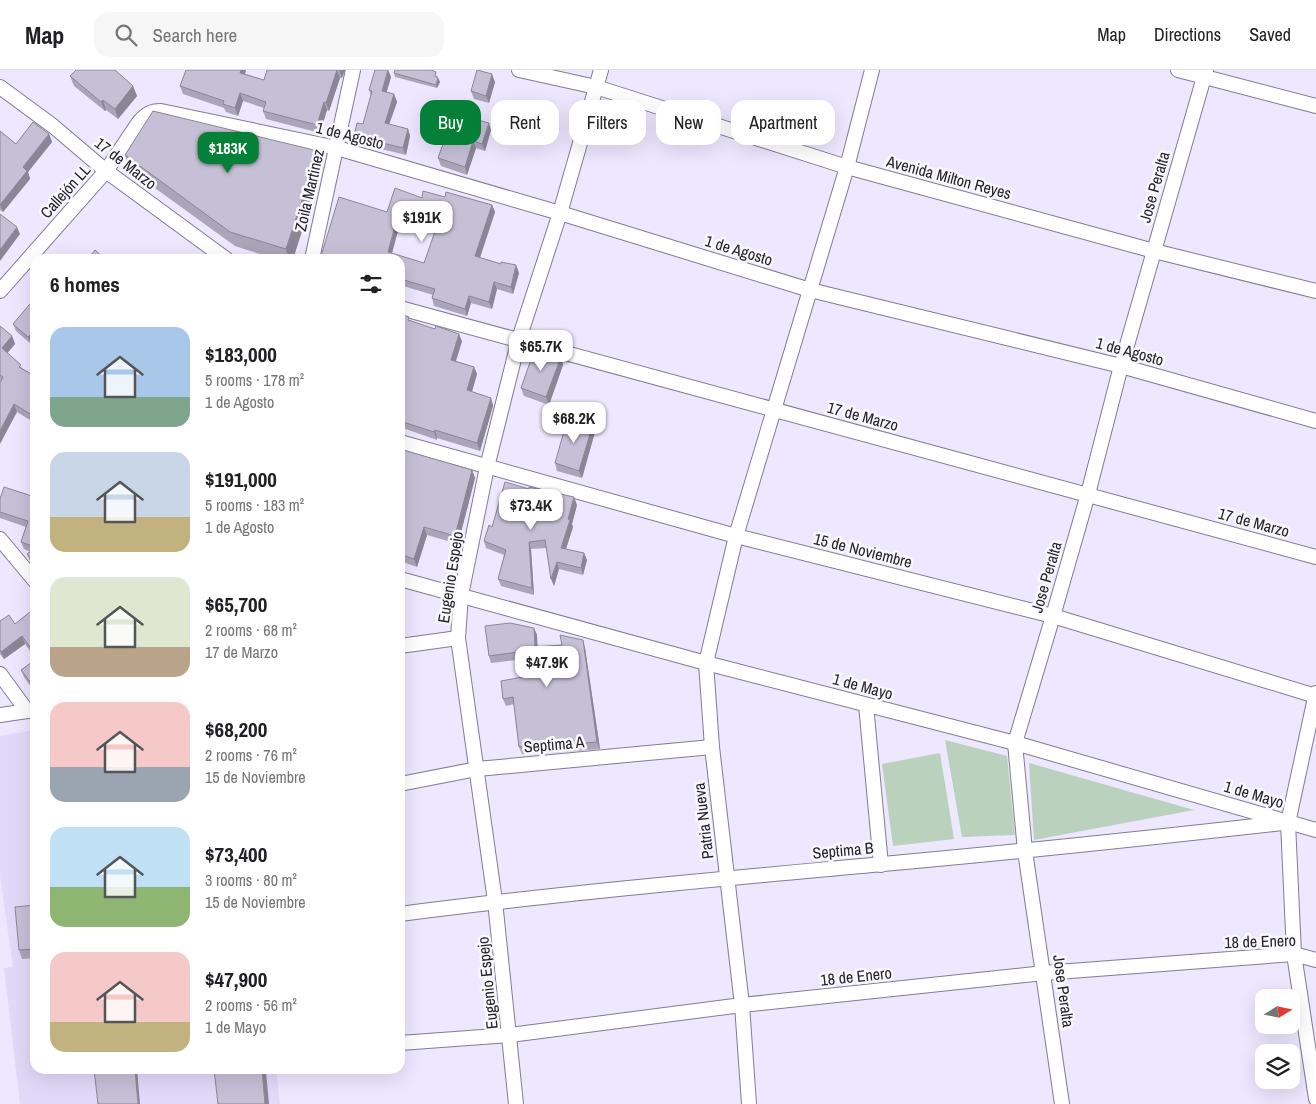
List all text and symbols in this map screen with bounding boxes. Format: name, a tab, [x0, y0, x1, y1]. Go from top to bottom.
search box	[94, 12, 444, 57]
text: Map	[25, 19, 64, 51]
icon: search	[112, 21, 140, 49]
text: Search here	[152, 22, 237, 48]
text: Map	[1097, 22, 1126, 47]
text: Directions	[1154, 22, 1221, 47]
text: Saved	[1249, 22, 1291, 47]
chip: Buy	[420, 100, 481, 145]
chip: Rent	[491, 100, 559, 145]
chip: Filters	[569, 100, 646, 145]
chip: New	[656, 100, 721, 145]
chip: Apartment	[731, 100, 835, 145]
street label: 1 de Agosto	[314, 116, 386, 154]
street label: 17 de Marzo	[90, 132, 162, 194]
pin: $183K	[193, 132, 263, 174]
text: $183K	[209, 137, 247, 159]
street label: Zoila Martinez	[289, 146, 329, 233]
street label: Jose Peralta	[1133, 148, 1175, 225]
street label: Avenida Milton Reyes	[883, 150, 1014, 204]
street label: Callejón LL	[35, 159, 96, 223]
pin: $191K	[387, 200, 457, 243]
text: $191K	[403, 206, 441, 228]
street label: 1 de Agosto	[703, 229, 775, 271]
text: 6 homes	[50, 270, 120, 299]
icon: filters	[357, 270, 385, 298]
pin: $65.7K	[500, 330, 582, 372]
street label: 1 de Agosto	[1094, 331, 1166, 371]
text: $65.7K	[520, 335, 562, 357]
text: $183,000	[205, 340, 277, 369]
icon: home	[90, 347, 150, 407]
text: 5 rooms · 178 m²	[205, 369, 304, 391]
text: 1 de Agosto	[205, 391, 274, 413]
street label: 17 de Marzo	[825, 396, 901, 436]
pin: $68.2K	[533, 402, 615, 444]
text: $68.2K	[553, 407, 595, 429]
text: $191,000	[205, 465, 277, 494]
icon: home	[90, 472, 150, 532]
pin: $73.4K	[490, 488, 572, 531]
text: 5 rooms · 183 m²	[205, 494, 304, 516]
text: $73.4K	[510, 494, 552, 516]
street label: 17 de Marzo	[1216, 502, 1292, 542]
text: 1 de Agosto	[205, 516, 274, 538]
street label: 15 de Noviembre	[812, 527, 914, 573]
street label: Eugenio Espejo	[432, 530, 468, 624]
street label: Jose Peralta	[1025, 538, 1067, 615]
text: $65,700	[205, 590, 267, 619]
icon: home	[90, 597, 150, 657]
text: 2 rooms · 68 m²	[205, 619, 297, 641]
text: 17 de Marzo	[205, 641, 278, 663]
pin: $47.9K	[506, 646, 588, 688]
text: $47.9K	[526, 651, 568, 673]
street label: 1 de Mayo	[831, 667, 895, 705]
text: $68,200	[205, 715, 267, 744]
icon: home	[90, 722, 150, 782]
street label: Septima A	[523, 730, 585, 758]
text: 2 rooms · 76 m²	[205, 744, 297, 766]
text: 15 de Noviembre	[205, 766, 306, 788]
street label: 1 de Mayo	[1222, 775, 1286, 813]
street label: Patria Nueva	[687, 781, 719, 860]
street label: Septima B	[812, 836, 875, 864]
text: $73,400	[205, 840, 267, 869]
icon: home	[90, 847, 150, 907]
text: 3 rooms · 80 m²	[205, 869, 297, 891]
text: 15 de Noviembre	[205, 891, 306, 913]
street label: 18 de Enero	[1224, 929, 1296, 953]
street label: Eugenio Espejo	[471, 936, 503, 1030]
street label: Jose Peralta	[1048, 953, 1080, 1029]
street label: 18 de Enero	[819, 961, 893, 991]
text: $47,900	[205, 965, 267, 994]
icon: home	[90, 972, 150, 1032]
north arrow	[1255, 989, 1300, 1034]
map controls	[1255, 989, 1300, 1089]
text: 2 rooms · 56 m²	[205, 994, 297, 1016]
text: 1 de Mayo	[205, 1016, 266, 1038]
button: layers	[1255, 1044, 1300, 1089]

